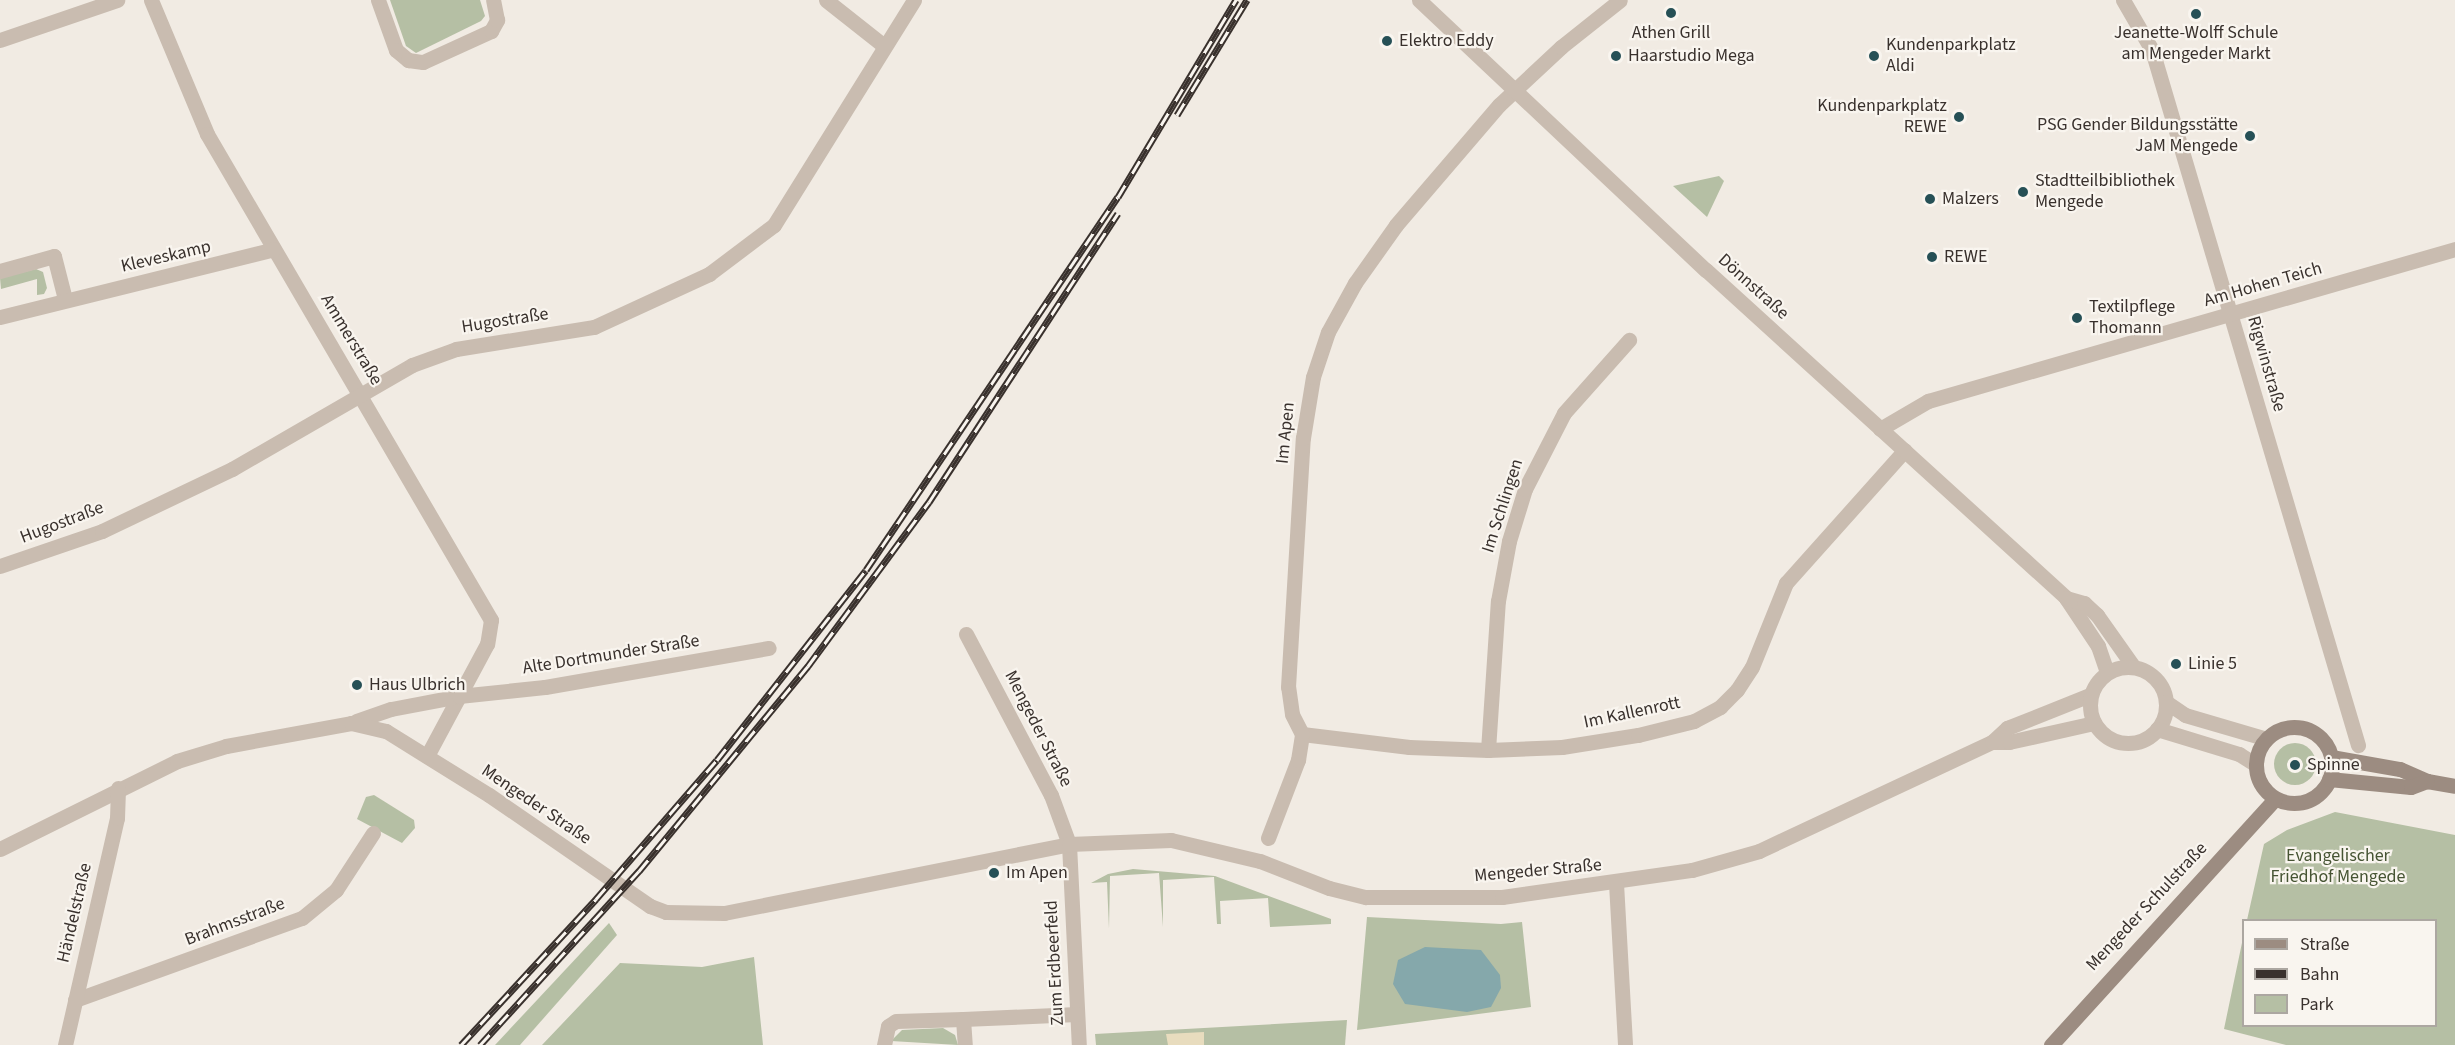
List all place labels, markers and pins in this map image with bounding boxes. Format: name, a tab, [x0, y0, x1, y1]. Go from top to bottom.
marker: Athen Grill	[1664, 6, 1678, 20]
marker: Jeanette-Wolff Schule am Mengeder Markt	[2189, 7, 2203, 21]
place label: Athen Grill	[1632, 22, 1710, 44]
place label: Jeanette-Wolff Schule am Mengeder Markt	[2114, 23, 2278, 66]
place label: Elektro Eddy	[1399, 30, 1494, 52]
marker: Elektro Eddy	[1380, 34, 1394, 48]
place label: Kundenparkplatz Aldi	[1886, 35, 2016, 78]
place label: Haarstudio Mega	[1628, 45, 1755, 67]
marker: Haarstudio Mega	[1609, 49, 1623, 63]
marker: Kundenparkplatz Aldi	[1867, 49, 1881, 63]
place label: Kundenparkplatz REWE	[1817, 96, 1947, 138]
marker: Kundenparkplatz REWE	[1952, 110, 1966, 124]
place label: PSG Gender Bildungsstätte JaM Mengede	[2037, 115, 2238, 158]
marker: PSG Gender Bildungsstätte JaM Mengede	[2243, 129, 2257, 143]
place label: Stadtteilbibliothek Mengede	[2035, 171, 2175, 213]
marker: Stadtteilbibliothek Mengede	[2016, 185, 2030, 199]
place label: Malzers	[1942, 188, 1999, 210]
marker: Malzers	[1923, 192, 1937, 206]
place label: REWE	[1944, 246, 1987, 268]
marker: REWE	[1925, 250, 1939, 264]
place label: Textilpflege Thomann	[2089, 297, 2175, 340]
marker: Textilpflege Thomann	[2070, 311, 2084, 325]
place label: Linie 5	[2188, 653, 2237, 675]
marker: Linie 5	[2169, 657, 2183, 671]
place label: Haus Ulbrich	[369, 674, 466, 696]
marker: Haus Ulbrich	[350, 678, 364, 692]
place label: Spinne	[2307, 754, 2360, 776]
marker: Spinne	[2288, 758, 2302, 772]
place label: Im Apen	[1006, 862, 1068, 884]
marker: Im Apen	[987, 866, 1001, 880]

